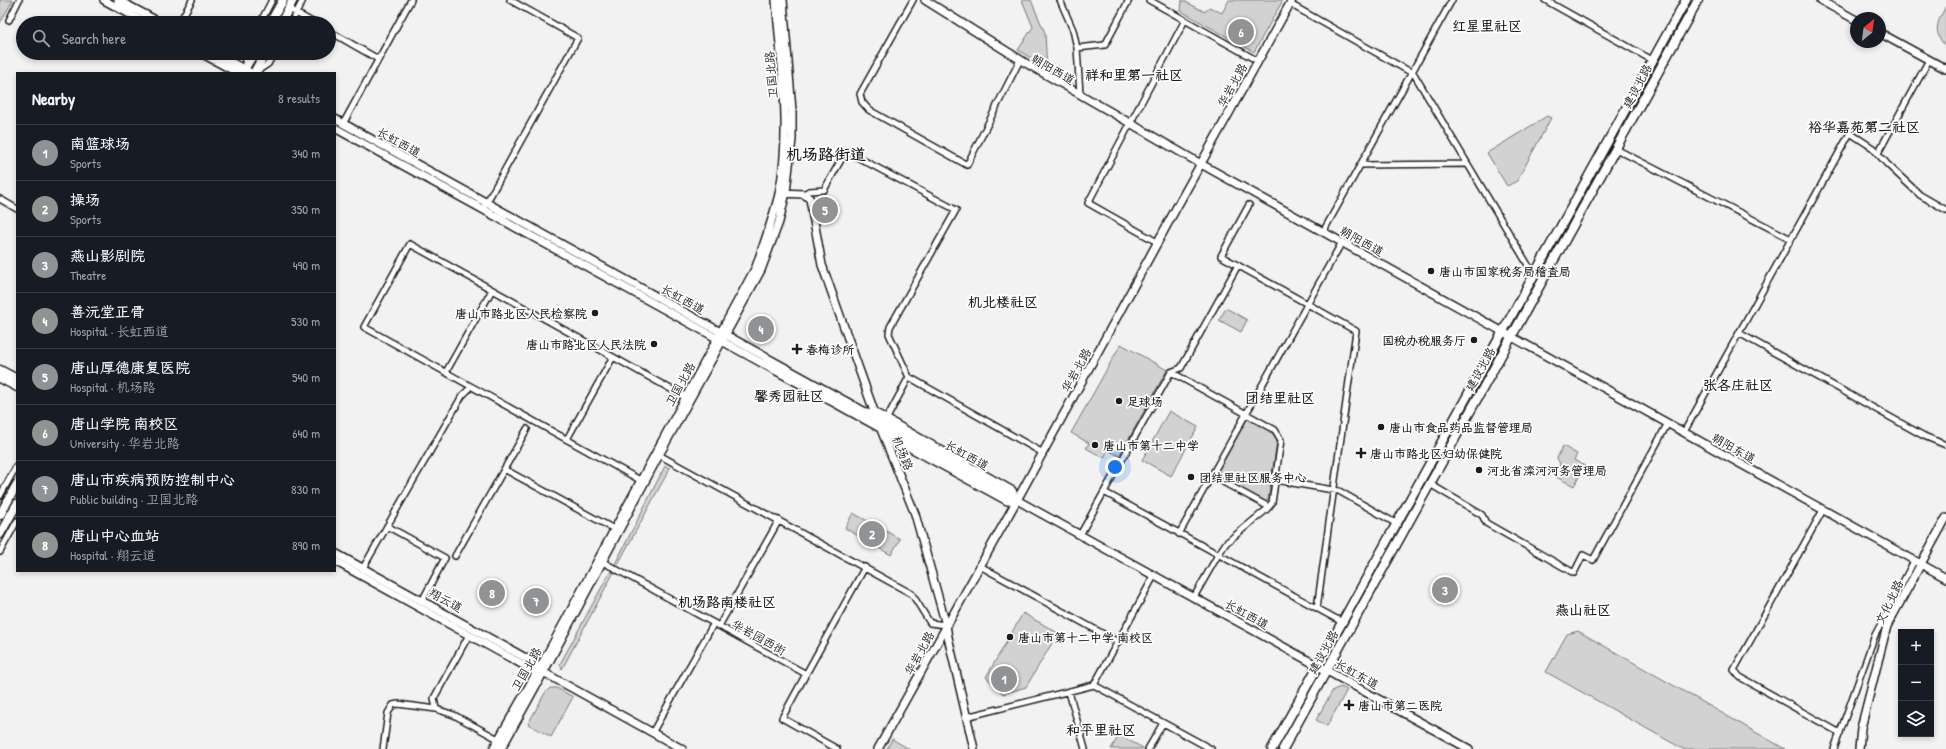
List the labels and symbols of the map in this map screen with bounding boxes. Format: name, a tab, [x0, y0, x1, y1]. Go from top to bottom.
north arrow	[1850, 12, 1886, 48]
district label: 红星里社区	[1452, 16, 1522, 35]
pin: 6	[1228, 17, 1254, 47]
street label: 卫国北路	[760, 50, 782, 100]
street label: 朝阳西道	[1028, 50, 1078, 88]
street label: 华岩北路	[1213, 60, 1251, 110]
street label: 建设北路	[1618, 61, 1656, 111]
district label: 祥和里第一社区	[1085, 65, 1183, 84]
district label: 裕华嘉苑第二社区	[1808, 117, 1920, 136]
street label: 长虹西道	[374, 123, 424, 161]
district label: 机场路街道	[786, 143, 866, 165]
pin: 5	[812, 195, 838, 225]
street label: 朝阳西道	[1337, 222, 1387, 260]
place label: 唐山市国家税务局稽查局	[1439, 263, 1571, 280]
marker: 唐山市国家税务局稽查局	[1426, 266, 1436, 276]
street label: 长虹西道	[658, 280, 708, 318]
district label: 机北楼社区	[968, 292, 1038, 311]
place label: 唐山市路北区人民检察院	[455, 305, 587, 322]
marker: 唐山市路北区人民检察院	[590, 308, 600, 318]
pin: 4	[748, 314, 774, 344]
place label: 国税办税服务厅	[1382, 332, 1466, 349]
marker: 国税办税服务厅	[1469, 335, 1479, 345]
place label: 唐山市路北区人民法院	[526, 336, 646, 353]
marker: 唐山市路北区人民法院	[649, 339, 659, 349]
place label: 春梅诊所	[806, 341, 855, 358]
marker: 春梅诊所	[791, 343, 803, 355]
street label: 建设北路	[1461, 344, 1499, 394]
street label: 华岩北路	[1057, 345, 1095, 395]
street label: 卫国北路	[661, 359, 699, 409]
district label: 张各庄社区	[1703, 375, 1773, 394]
district label: 馨秀园社区	[754, 386, 824, 405]
district label: 团结里社区	[1245, 388, 1315, 407]
place label: 足球场	[1127, 393, 1163, 410]
marker: 足球场	[1114, 396, 1124, 406]
place label: 唐山市食品药品监督管理局	[1389, 419, 1533, 436]
marker: 唐山市食品药品监督管理局	[1376, 422, 1386, 432]
street label: 朝阳东道	[1709, 429, 1759, 467]
street label: 机场路	[888, 433, 918, 473]
street label: 长虹西道	[942, 436, 992, 474]
place label: 唐山市第十二中学	[1103, 437, 1199, 454]
marker: 唐山市第十二中学	[1090, 440, 1100, 450]
place label: 唐山市路北区妇幼保健院	[1370, 445, 1502, 462]
marker: 唐山市路北区妇幼保健院	[1355, 447, 1367, 459]
your location	[1105, 457, 1125, 477]
place label: 河北省滦河河务管理局	[1487, 462, 1607, 479]
marker: 河北省滦河河务管理局	[1474, 465, 1484, 475]
place label: 团结里社区服务中心	[1199, 469, 1307, 486]
marker: 团结里社区服务中心	[1186, 472, 1196, 482]
pin: 2	[859, 519, 885, 549]
pin: 3	[1432, 575, 1458, 605]
street label: 文化北路	[1871, 577, 1907, 627]
pin: 8	[479, 578, 505, 608]
street label: 翔云道	[426, 584, 466, 616]
pin: 7	[523, 586, 549, 616]
district label: 机场路南楼社区	[678, 592, 776, 611]
street label: 长虹西道	[1222, 595, 1272, 633]
district label: 燕山社区	[1555, 600, 1611, 619]
street label: 华岩园西街	[729, 615, 789, 659]
street label: 建设北路	[1304, 627, 1342, 677]
street label: 华岩北路	[900, 628, 938, 678]
place label: 唐山市第十二中学 南校区	[1018, 629, 1153, 646]
marker: 唐山市第十二中学 南校区	[1005, 632, 1015, 642]
street label: 卫国北路	[507, 644, 545, 694]
street label: 长虹东道	[1332, 655, 1382, 693]
pin: 1	[991, 664, 1017, 694]
place label: 唐山市第二医院	[1358, 697, 1442, 714]
marker: 唐山市第二医院	[1343, 699, 1355, 711]
district label: 和平里社区	[1066, 720, 1136, 739]

